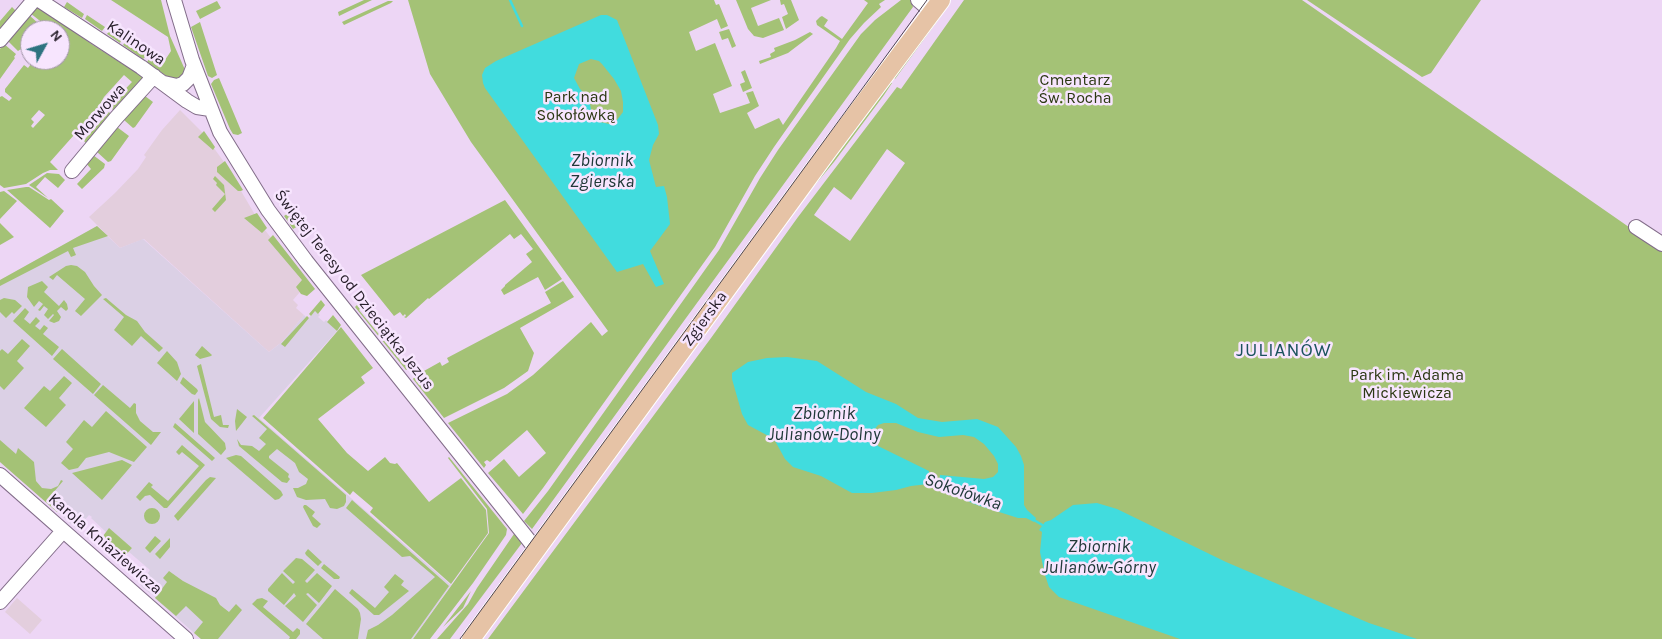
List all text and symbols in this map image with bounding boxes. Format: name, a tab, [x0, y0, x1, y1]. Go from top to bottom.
street label: Kalinowa	[103, 16, 169, 70]
north arrow	[20, 20, 70, 70]
text: N	[46, 27, 66, 45]
park label: Cmentarz Św. Rocha	[1038, 70, 1112, 108]
street label: Morwowa	[70, 80, 130, 144]
park label: Park nad Sokołówką	[537, 87, 615, 125]
water label: Zbiornik Zgierska	[570, 150, 634, 192]
street label: Świętej Teresy od Dzieciątka Jezus	[270, 186, 438, 394]
street label: Zgierska	[679, 288, 731, 350]
district label: JULIANÓW	[1235, 340, 1333, 362]
park label: Park im. Adama Mickiewicza	[1350, 365, 1464, 403]
water label: Zbiornik Julianów-Dolny	[768, 403, 880, 446]
water label: Sokołówka	[922, 469, 1004, 515]
street label: Karola Kniaziewicza	[44, 489, 166, 599]
water label: Zbiornik Julianów-Górny	[1042, 536, 1156, 578]

